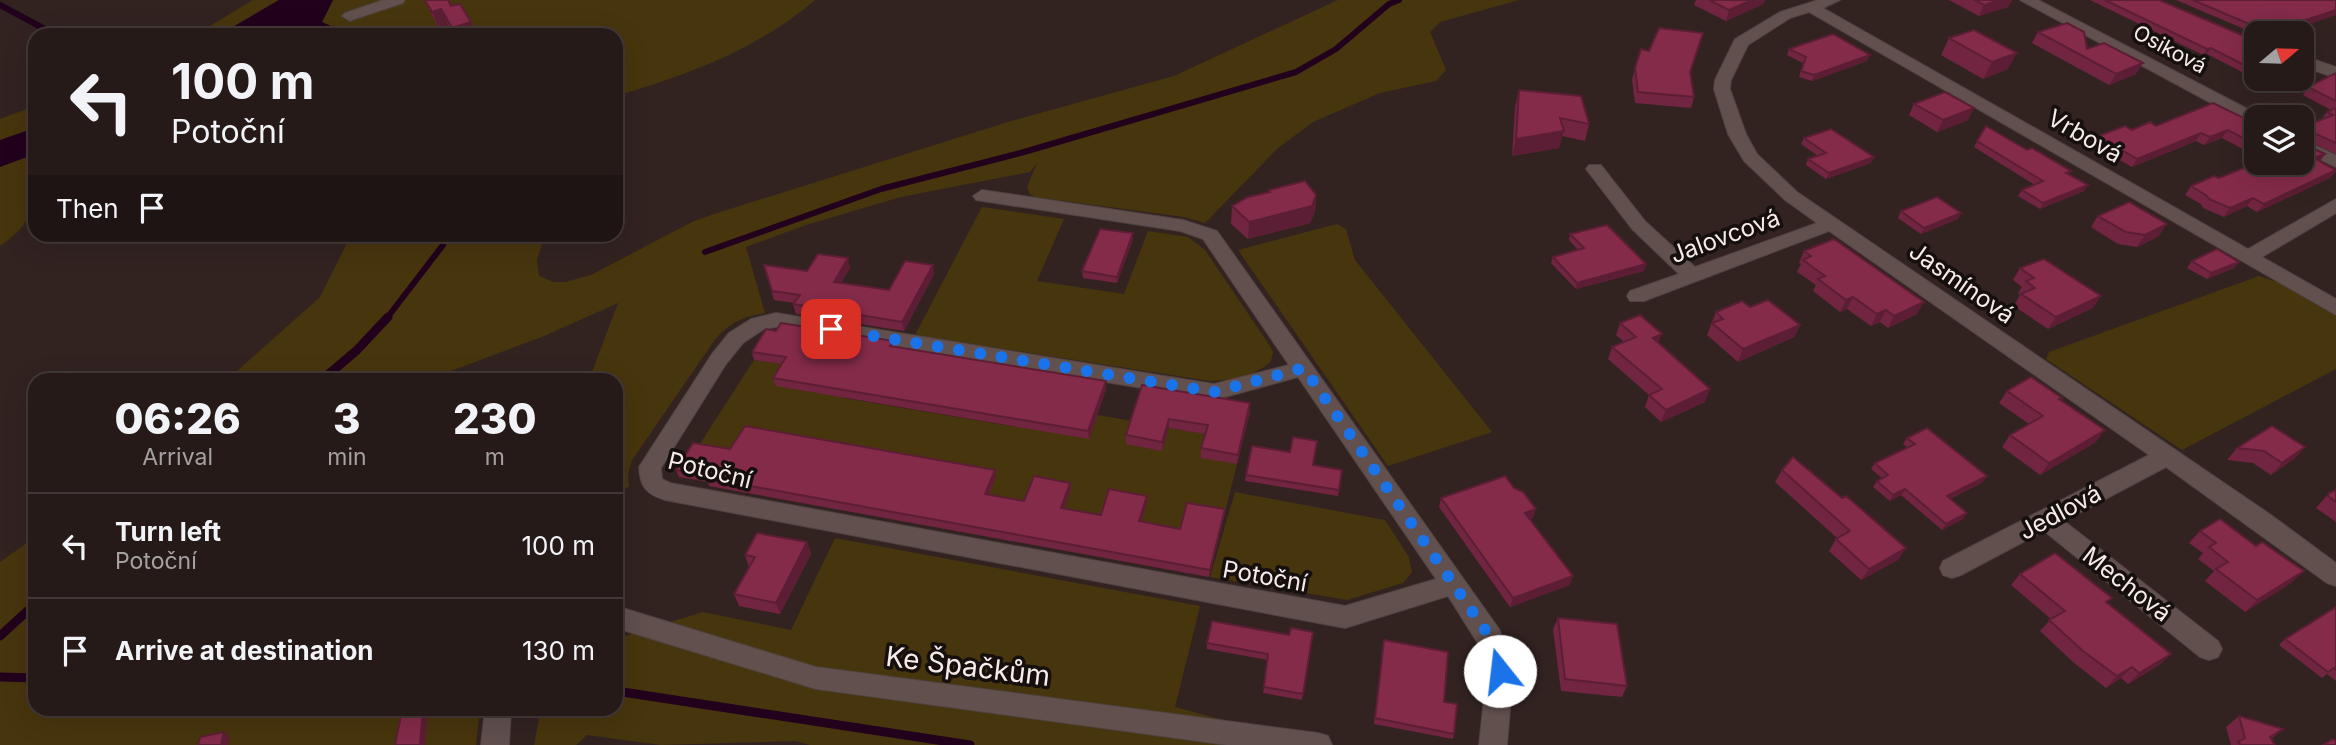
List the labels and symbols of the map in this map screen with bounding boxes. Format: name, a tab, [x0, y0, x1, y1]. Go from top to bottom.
street label: Osiková	[2129, 19, 2211, 79]
north arrow	[2244, 21, 2314, 91]
street label: Vrbová	[2042, 103, 2128, 169]
street label: Jalovcová	[1666, 203, 1784, 269]
street label: Jasmínová	[1904, 236, 2020, 330]
pin	[801, 299, 861, 359]
street label: Potoční	[665, 446, 755, 494]
street label: Jedlová	[2014, 478, 2106, 546]
street label: Mechová	[2077, 540, 2177, 628]
street label: Potoční	[1220, 554, 1310, 598]
position arrow	[1463, 634, 1537, 708]
street label: Ke Špačkům	[884, 639, 1052, 693]

